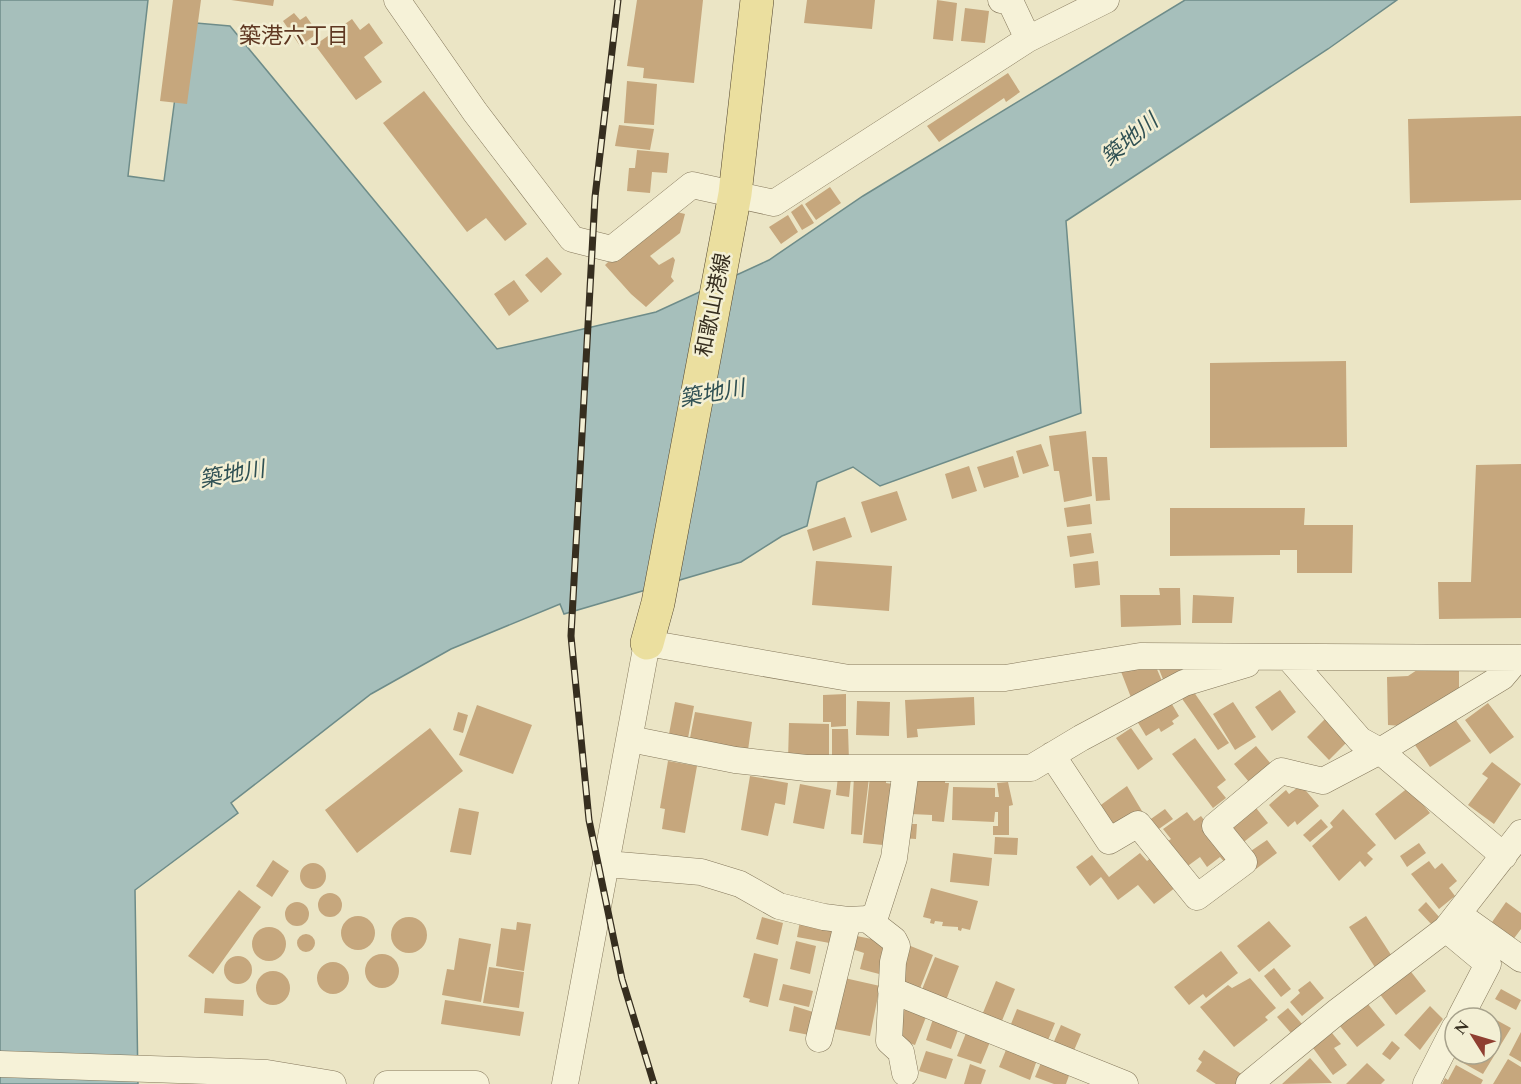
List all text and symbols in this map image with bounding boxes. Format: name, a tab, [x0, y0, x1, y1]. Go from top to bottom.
district label: 築港六丁目	[239, 20, 349, 53]
water label: 築地川	[1094, 105, 1167, 174]
street label: 和歌山港線	[688, 250, 740, 360]
water label: 築地川	[677, 372, 749, 416]
water label: 築地川	[197, 453, 269, 497]
north arrow	[1443, 1006, 1503, 1066]
text: N	[1448, 1015, 1475, 1040]

